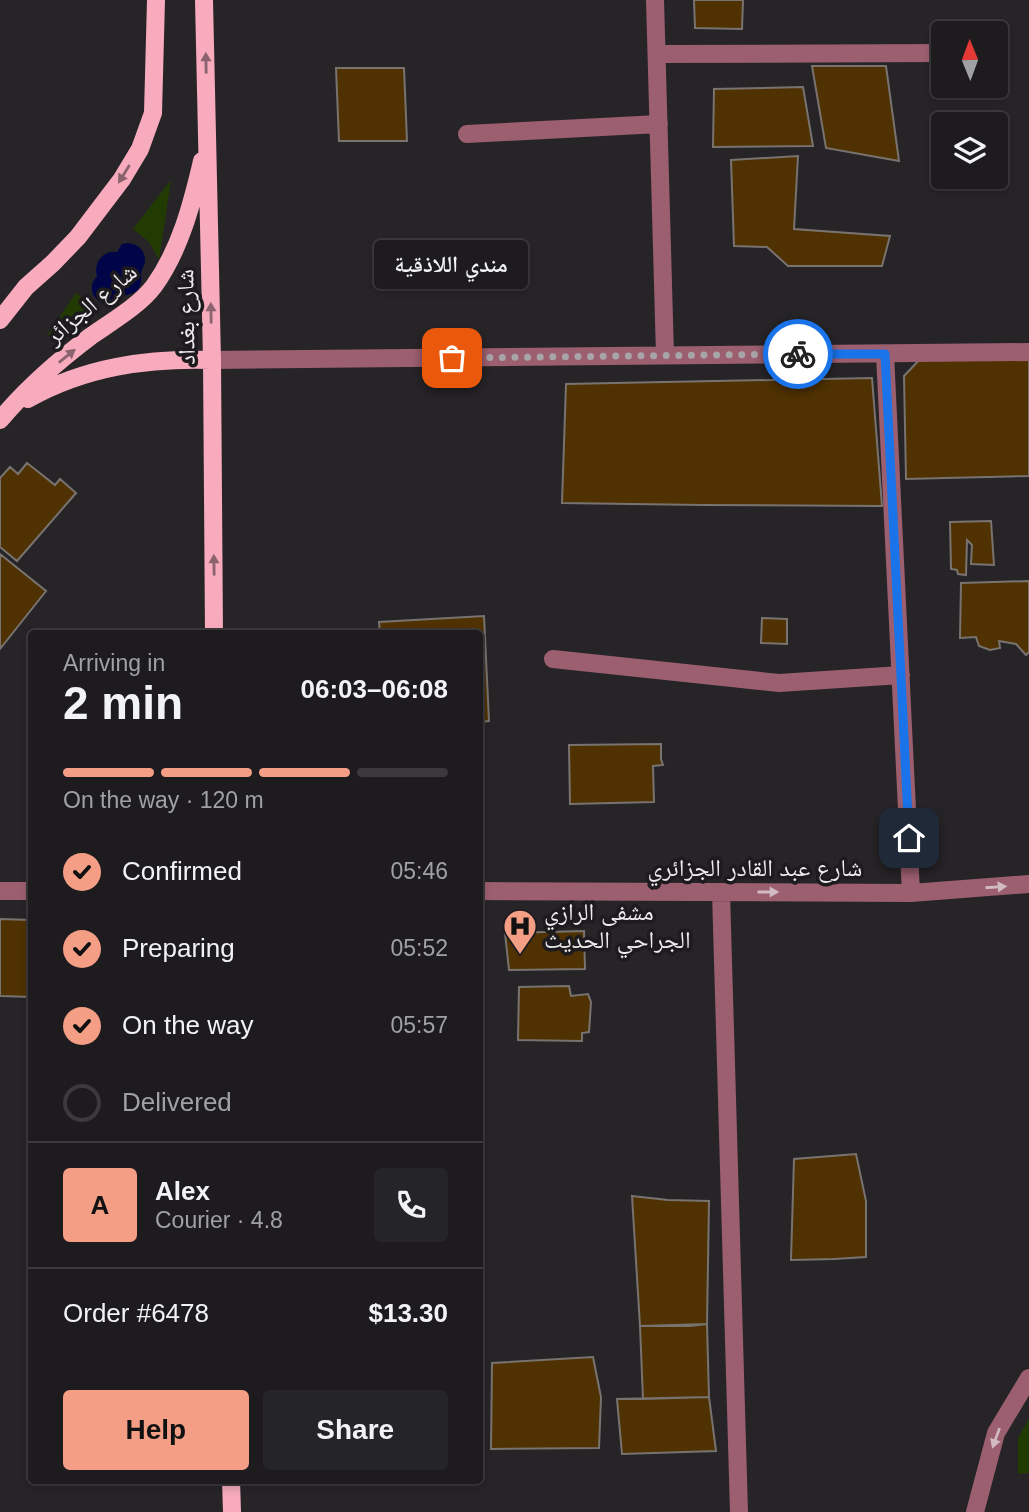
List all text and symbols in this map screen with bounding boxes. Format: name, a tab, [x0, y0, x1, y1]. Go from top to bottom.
north arrow	[931, 21, 1008, 98]
map controls	[931, 21, 1008, 189]
one-way arrow	[200, 52, 211, 74]
button: layers	[931, 112, 1008, 189]
one-way arrow	[118, 165, 131, 184]
callout: مندي اللاذقية	[375, 239, 529, 288]
text: مندي اللاذقية	[394, 251, 508, 277]
street label: شارع الجزائر	[39, 258, 143, 352]
street label: شارع بغداد	[171, 269, 202, 365]
one-way arrow	[205, 302, 217, 324]
courier	[763, 319, 833, 389]
pin	[422, 328, 482, 388]
icon: bike	[779, 335, 817, 373]
icon: bag	[433, 339, 471, 377]
one-way arrow	[59, 349, 76, 364]
one-way arrow	[208, 554, 220, 576]
text: Arriving in	[63, 650, 165, 676]
text: 06:03–06:08	[301, 674, 448, 704]
text: 2 min	[63, 677, 183, 729]
text: On the way · 120 m	[63, 787, 264, 813]
pin	[879, 808, 939, 868]
icon: home	[890, 819, 928, 857]
icon: check	[63, 853, 101, 891]
street label: شارع عبد القادر الجزائري	[648, 854, 862, 887]
text: Confirmed	[122, 856, 242, 886]
text: 05:46	[390, 858, 448, 884]
one-way arrow	[985, 881, 1007, 892]
one-way arrow	[757, 886, 779, 898]
place label: مشفى الرازي الجراحي الحديث	[544, 898, 691, 959]
hospital icon: مشفى الرازي الجراحي الحديث	[501, 907, 539, 956]
icon: check	[63, 930, 101, 968]
text: Preparing	[122, 933, 235, 963]
text: 05:52	[390, 935, 448, 961]
icon: check	[63, 1007, 101, 1045]
text: On the way	[122, 1010, 254, 1040]
text: 05:57	[390, 1012, 448, 1038]
text: Delivered	[122, 1087, 232, 1117]
button: phone	[374, 1168, 448, 1242]
text: Alex	[155, 1176, 210, 1206]
text: A	[91, 1190, 109, 1220]
text: Courier · 4.8	[155, 1207, 283, 1233]
text: Order #6478	[63, 1298, 209, 1328]
text: $13.30	[368, 1298, 448, 1328]
button: Help	[63, 1390, 249, 1470]
button: Share	[263, 1390, 448, 1470]
one-way arrow	[991, 1427, 1002, 1448]

